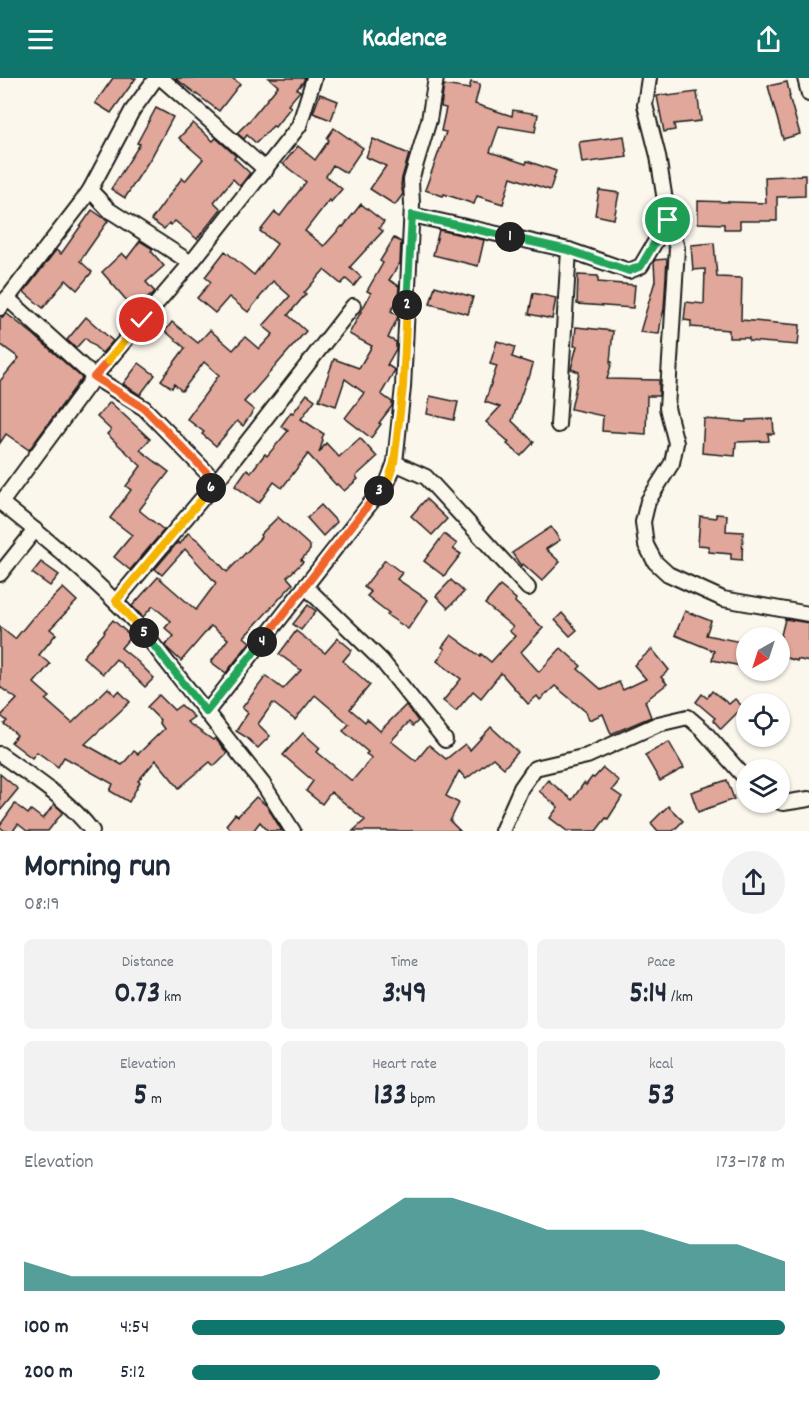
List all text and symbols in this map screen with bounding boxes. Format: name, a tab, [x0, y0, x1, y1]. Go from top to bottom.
text: Kadence	[362, 20, 447, 59]
icon: menu	[24, 23, 57, 56]
icon: share	[752, 23, 785, 56]
pin	[642, 194, 693, 245]
icon: arrive	[651, 203, 684, 236]
pin: 1	[495, 222, 525, 252]
text: 1	[508, 225, 512, 248]
pin: 2	[392, 290, 422, 320]
text: 2	[404, 293, 411, 316]
pin	[116, 294, 167, 345]
icon: check	[125, 303, 158, 336]
pin: 6	[196, 473, 226, 503]
text: 6	[207, 476, 215, 499]
pin: 3	[364, 476, 394, 506]
text: 3	[375, 479, 383, 502]
pin: 5	[129, 618, 159, 648]
text: 5	[140, 621, 148, 644]
pin: 4	[247, 627, 277, 657]
north arrow	[736, 627, 790, 681]
map controls	[736, 627, 790, 813]
text: 4	[259, 630, 265, 653]
button: locate	[736, 693, 790, 747]
button: layers	[736, 759, 790, 813]
text: Morning run	[24, 845, 171, 892]
button: share	[722, 851, 785, 914]
text: 08:19	[24, 891, 60, 919]
text: Distance	[122, 951, 174, 974]
text: Time	[391, 951, 418, 974]
text: Pace	[647, 951, 675, 974]
text: 0.73	[114, 974, 160, 1017]
text: 3:49	[382, 974, 427, 1017]
text: 5:14	[629, 974, 667, 1017]
text: km	[160, 986, 182, 1009]
text: /km	[667, 986, 693, 1009]
text: Elevation	[120, 1053, 176, 1076]
text: Heart rate	[372, 1053, 437, 1076]
text: kcal	[649, 1053, 673, 1076]
text: 5	[134, 1076, 147, 1119]
text: 133	[373, 1076, 407, 1119]
text: 53	[648, 1076, 675, 1119]
text: m	[147, 1088, 162, 1111]
text: bpm	[407, 1088, 436, 1111]
text: Elevation	[24, 1149, 94, 1177]
text: 173–178 m	[716, 1149, 785, 1177]
text: 100 m	[24, 1314, 69, 1342]
text: 4:54	[120, 1314, 149, 1342]
text: 200 m	[24, 1359, 73, 1387]
text: 5:12	[120, 1359, 146, 1387]

